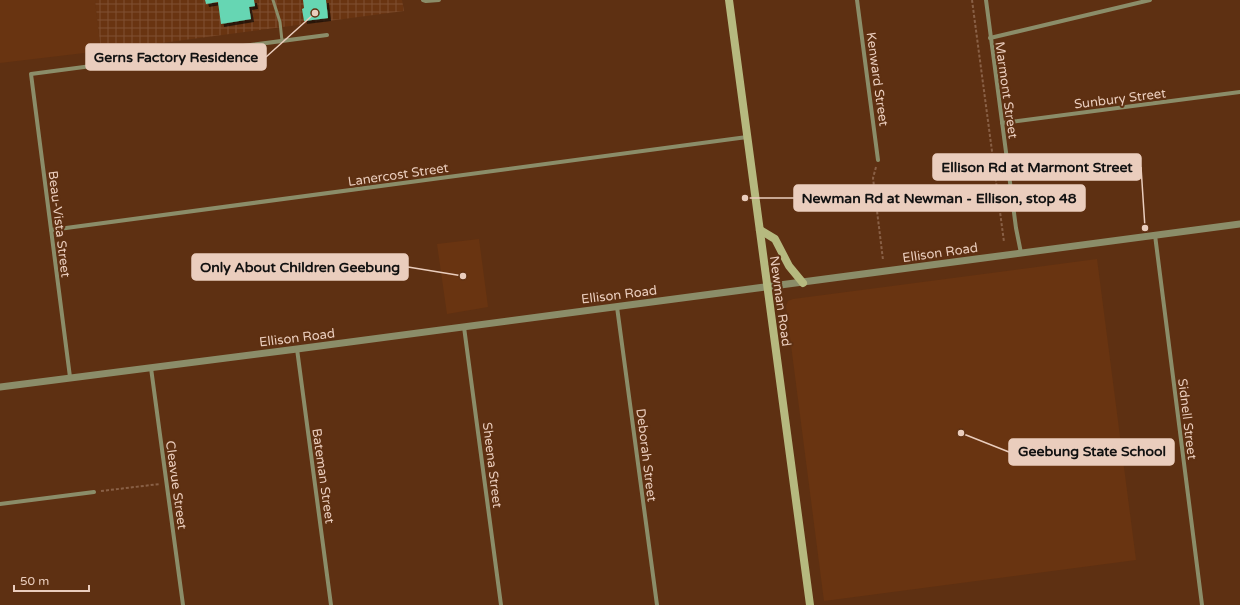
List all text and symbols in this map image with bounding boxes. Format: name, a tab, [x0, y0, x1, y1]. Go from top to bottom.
street label: Kenward Street	[862, 31, 892, 127]
street label: Marmont Street	[991, 41, 1021, 140]
callout: Gerns Factory Residence	[86, 44, 266, 70]
text: Gerns Factory Residence	[94, 49, 258, 66]
street label: Sunbury Street	[1073, 85, 1167, 113]
callout: Ellison Rd at Marmont Street	[933, 154, 1141, 180]
text: Ellison Rd at Marmont Street	[941, 159, 1133, 176]
street label: Lanercost Street	[347, 160, 449, 190]
street label: Beau-Vista Street	[45, 170, 73, 278]
callout: Newman Rd at Newman - Ellison, stop 48	[794, 185, 1085, 211]
text: Newman Rd at Newman - Ellison, stop 48	[801, 190, 1077, 207]
street label: Ellison Road	[901, 240, 979, 266]
callout: Only About Children Geebung	[192, 254, 408, 280]
street label: Newman Road	[766, 255, 794, 347]
text: Only About Children Geebung	[200, 259, 400, 276]
street label: Ellison Road	[580, 282, 658, 308]
street label: Ellison Road	[258, 325, 336, 351]
street label: Sidnell Street	[1174, 378, 1200, 461]
street label: Deborah Street	[632, 408, 660, 503]
street label: Sheena Street	[479, 421, 505, 509]
street label: Bateman Street	[308, 427, 338, 525]
callout: Geebung State School	[1009, 439, 1174, 465]
street label: Cleavue Street	[162, 440, 190, 531]
text: Geebung State School	[1018, 443, 1166, 460]
scale bar	[14, 567, 89, 593]
text: 50 m	[20, 574, 49, 588]

